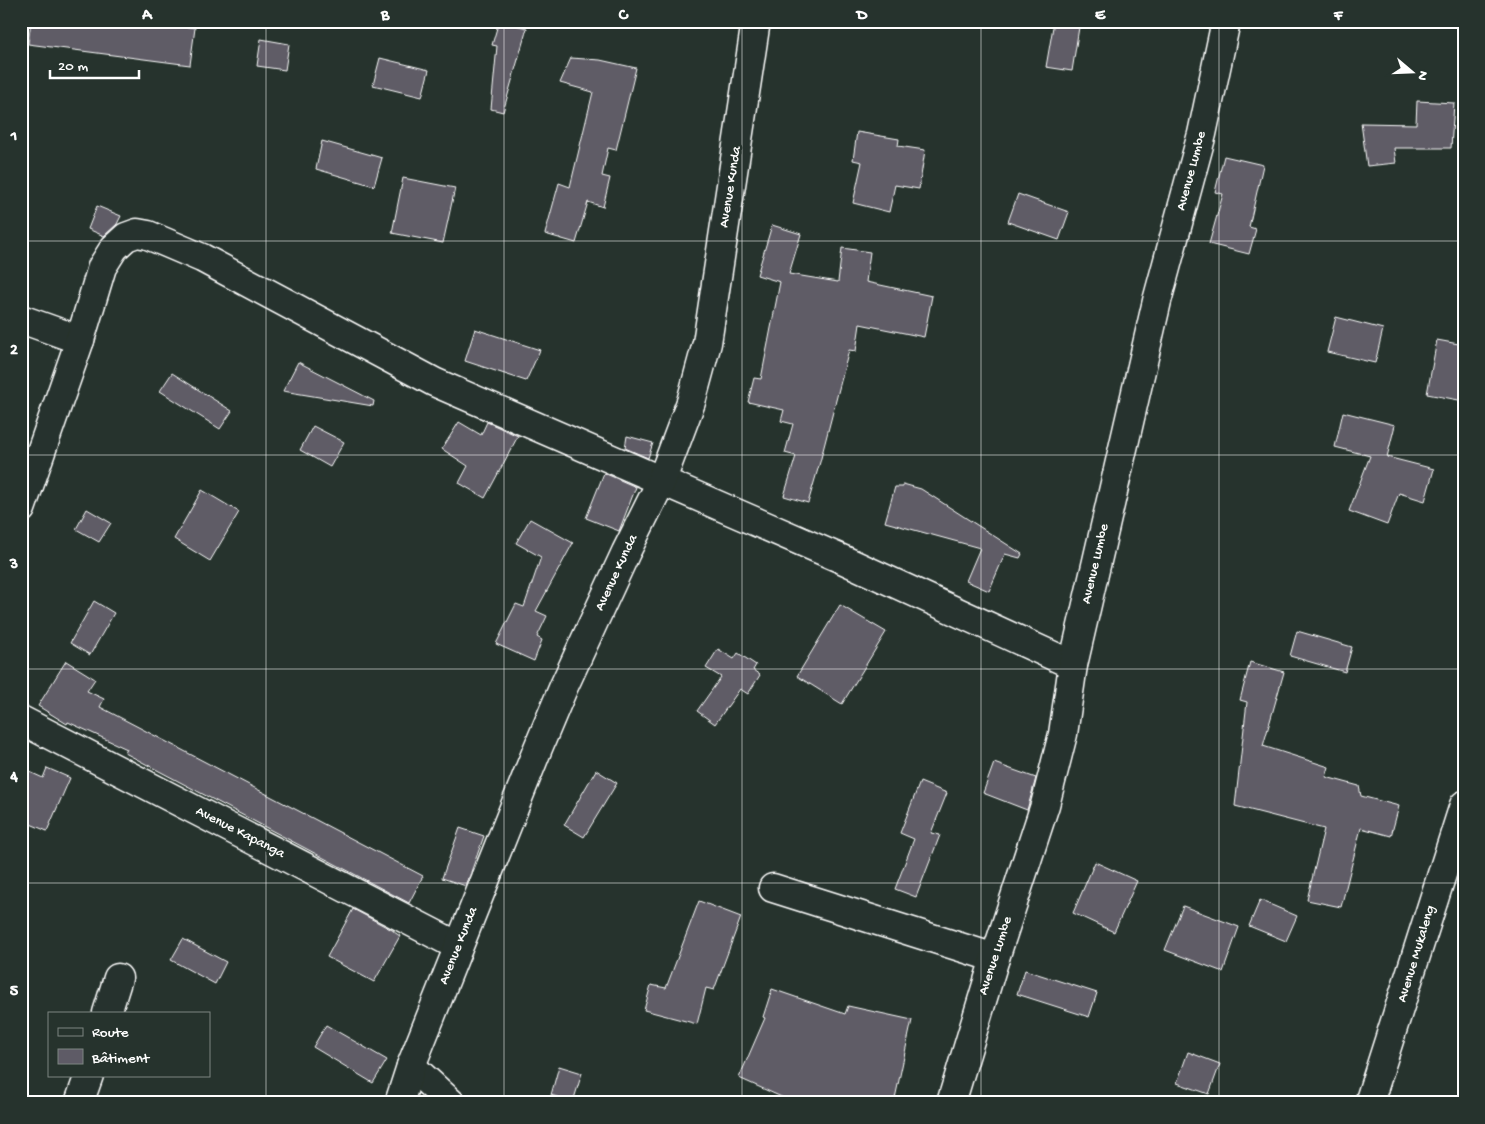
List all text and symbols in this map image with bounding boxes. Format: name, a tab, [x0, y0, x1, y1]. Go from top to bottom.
text: A	[141, 7, 153, 26]
text: B	[380, 7, 390, 26]
text: C	[618, 7, 629, 26]
text: D	[855, 7, 868, 26]
text: E	[1095, 7, 1106, 26]
text: F	[1333, 7, 1344, 26]
scale bar	[50, 48, 139, 80]
north arrow	[1388, 48, 1438, 98]
text: 20 m	[58, 58, 88, 76]
text: N	[1412, 68, 1431, 83]
text: 1	[10, 128, 17, 147]
street label: Avenue Lumbe	[1173, 129, 1211, 213]
street label: Avenue Kunda	[716, 144, 746, 229]
text: 2	[10, 342, 18, 361]
street label: Avenue Lumbe	[1079, 522, 1114, 606]
street label: Avenue Kunda	[592, 531, 643, 614]
text: 3	[9, 556, 18, 575]
text: 4	[9, 769, 18, 788]
street label: Avenue Kapanga	[193, 803, 289, 863]
street label: Avenue Mukaleng	[1394, 903, 1440, 1005]
street label: Avenue Kunda	[436, 904, 483, 987]
street label: Avenue Lumbe	[975, 914, 1017, 997]
text: 5	[10, 983, 19, 1002]
legend	[48, 1012, 210, 1076]
text: Route	[92, 1024, 129, 1042]
text: Bâtiment	[91, 1050, 151, 1068]

